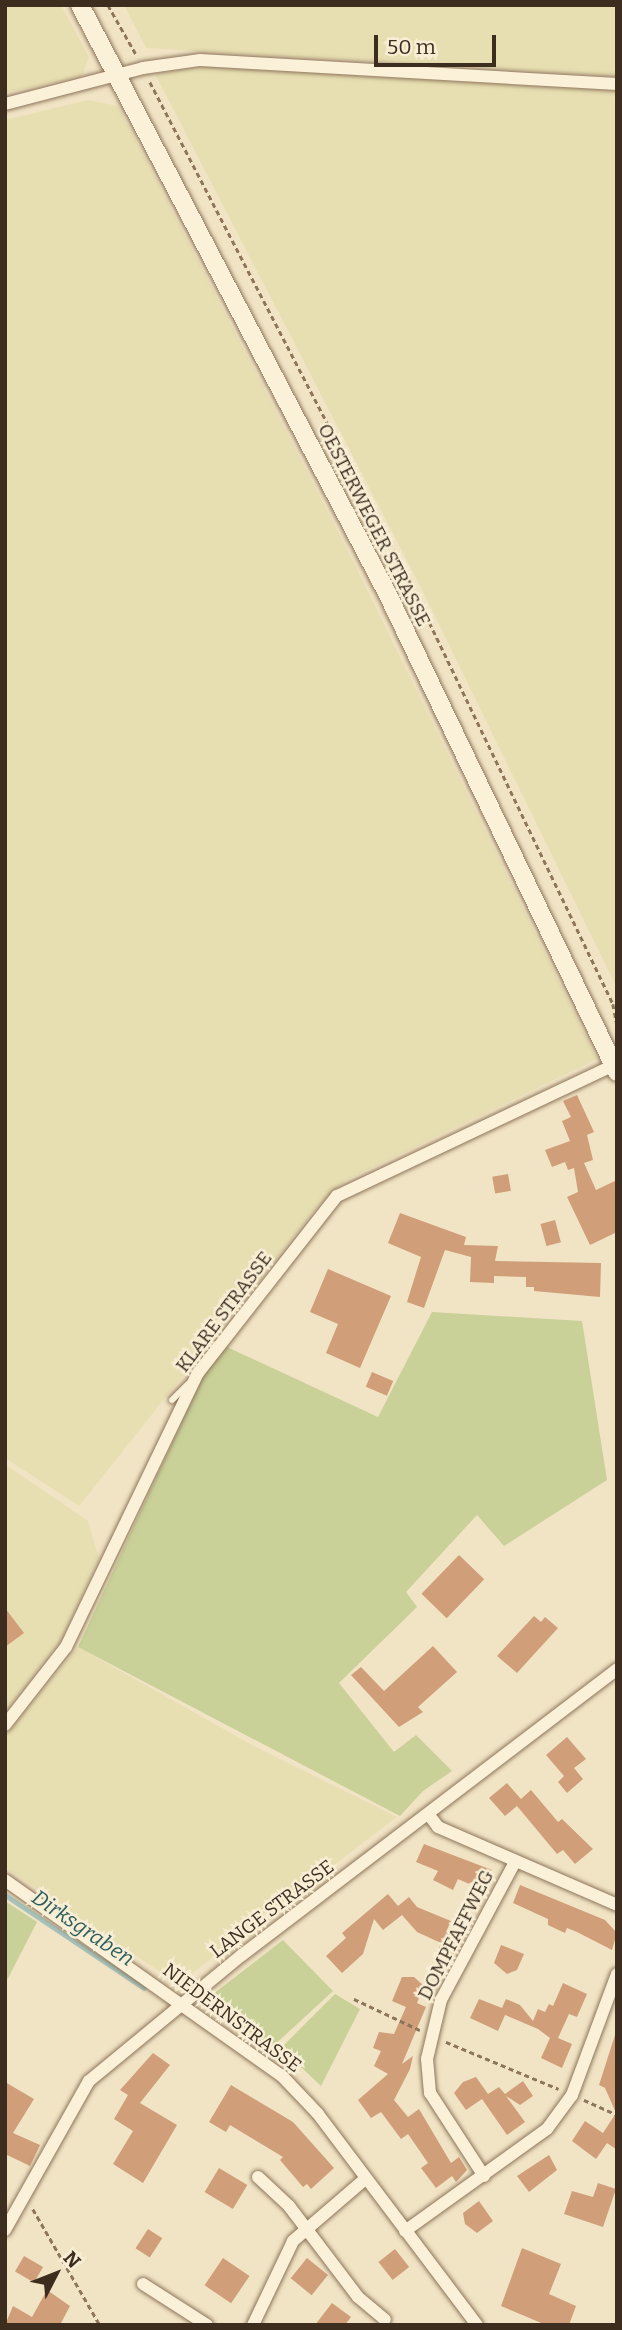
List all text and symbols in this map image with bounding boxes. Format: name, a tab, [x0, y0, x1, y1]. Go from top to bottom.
scale bar	[377, 21, 500, 65]
text: 50 m	[387, 34, 436, 60]
street label: OESTERWEGER STRASSE	[313, 420, 435, 630]
street label: KLARE STRASSE	[171, 1247, 277, 1377]
street label: LANGE STRASSE	[206, 1855, 338, 1963]
street label: DOMPFAFFWEG	[413, 1866, 499, 2004]
water label: Dirksgraben	[27, 1885, 139, 1971]
street label: NIEDERNSTRASSE	[158, 1959, 306, 2077]
north arrow	[21, 2239, 91, 2309]
text: N	[59, 2246, 85, 2273]

